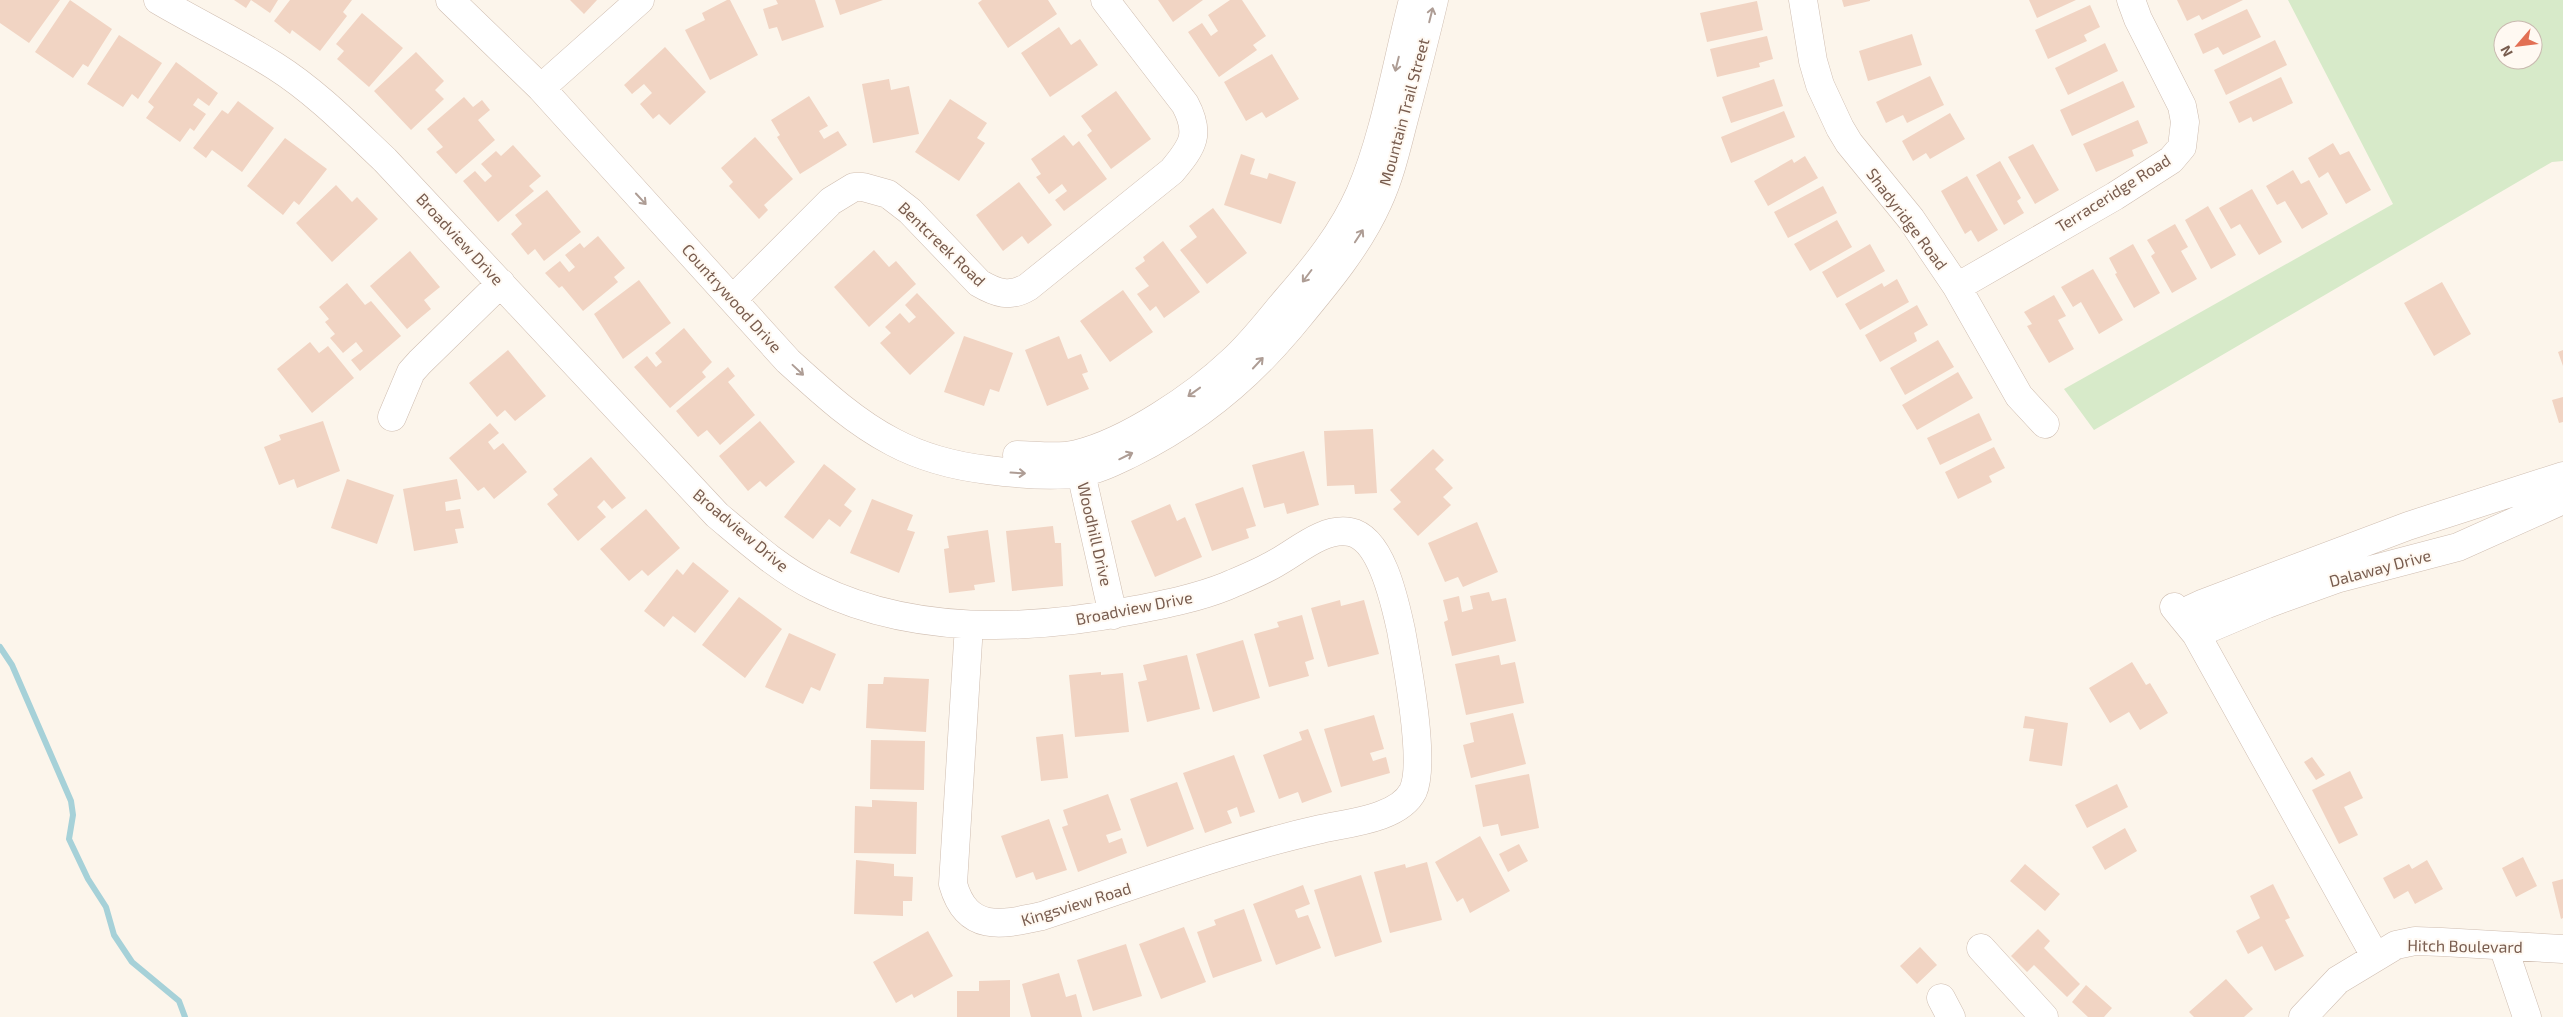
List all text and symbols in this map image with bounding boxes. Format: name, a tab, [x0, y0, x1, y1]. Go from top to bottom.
one-way arrow	[1426, 8, 1436, 24]
north arrow	[2493, 20, 2543, 70]
street label: Mountain Trail Street	[1375, 36, 1432, 188]
text: N	[2496, 43, 2516, 60]
one-way arrow	[1391, 56, 1401, 72]
street label: Terraceridge Road	[2052, 150, 2174, 235]
street label: Shadyridge Road	[1863, 164, 1952, 273]
street label: Broadview Drive	[413, 189, 508, 289]
one-way arrow	[635, 192, 647, 205]
street label: Bentcreek Road	[895, 197, 990, 290]
one-way arrow	[1355, 229, 1365, 243]
street label: Countrywood Drive	[679, 239, 786, 356]
one-way arrow	[1301, 269, 1312, 282]
one-way arrow	[1252, 356, 1264, 369]
one-way arrow	[792, 364, 805, 376]
one-way arrow	[1187, 387, 1201, 397]
one-way arrow	[1119, 451, 1134, 461]
one-way arrow	[1010, 469, 1026, 478]
street label: Woodhill Drive	[1074, 480, 1117, 588]
street label: Broadview Drive	[690, 484, 793, 575]
street label: Dalaway Drive	[2327, 545, 2433, 590]
street label: Broadview Drive	[1074, 587, 1194, 628]
street label: Kingsview Road	[1019, 878, 1133, 929]
street label: Hitch Boulevard	[2407, 935, 2523, 956]

